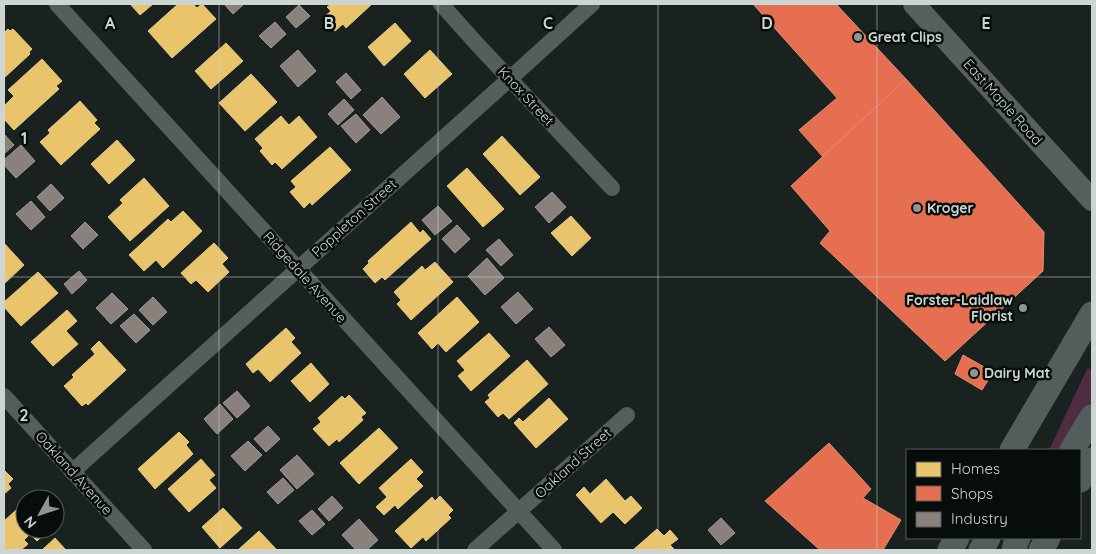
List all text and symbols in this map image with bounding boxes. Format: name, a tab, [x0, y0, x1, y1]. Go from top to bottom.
text: A	[105, 13, 116, 33]
text: B	[324, 13, 334, 33]
text: C	[543, 13, 553, 33]
text: D	[761, 13, 773, 33]
text: E	[981, 13, 991, 33]
place label: Great Clips	[868, 28, 942, 46]
marker: Great Clips	[852, 31, 864, 43]
street label: East Maple Road	[960, 55, 1046, 149]
street label: Knox Street	[494, 63, 558, 130]
text: 1	[21, 128, 27, 148]
street label: Poppleton Street	[308, 175, 400, 261]
place label: Kroger	[927, 199, 974, 217]
marker: Kroger	[911, 202, 923, 214]
street label: Ridgedale Avenue	[259, 228, 351, 327]
place label: Forster-Laidlaw Florist	[906, 291, 1013, 325]
marker: Forster-Laidlaw Florist	[1017, 302, 1029, 314]
place label: Dairy Mat	[984, 364, 1051, 382]
marker: Dairy Mat	[968, 367, 980, 379]
text: 2	[19, 405, 29, 425]
street label: Oakland Street	[531, 424, 615, 502]
street label: Oakland Avenue	[32, 427, 116, 519]
legend	[906, 449, 1081, 539]
text: Homes	[951, 459, 1000, 478]
text: Shops	[951, 484, 993, 503]
north arrow	[15, 489, 65, 539]
text: Industry	[951, 509, 1008, 528]
text: N	[20, 513, 40, 532]

